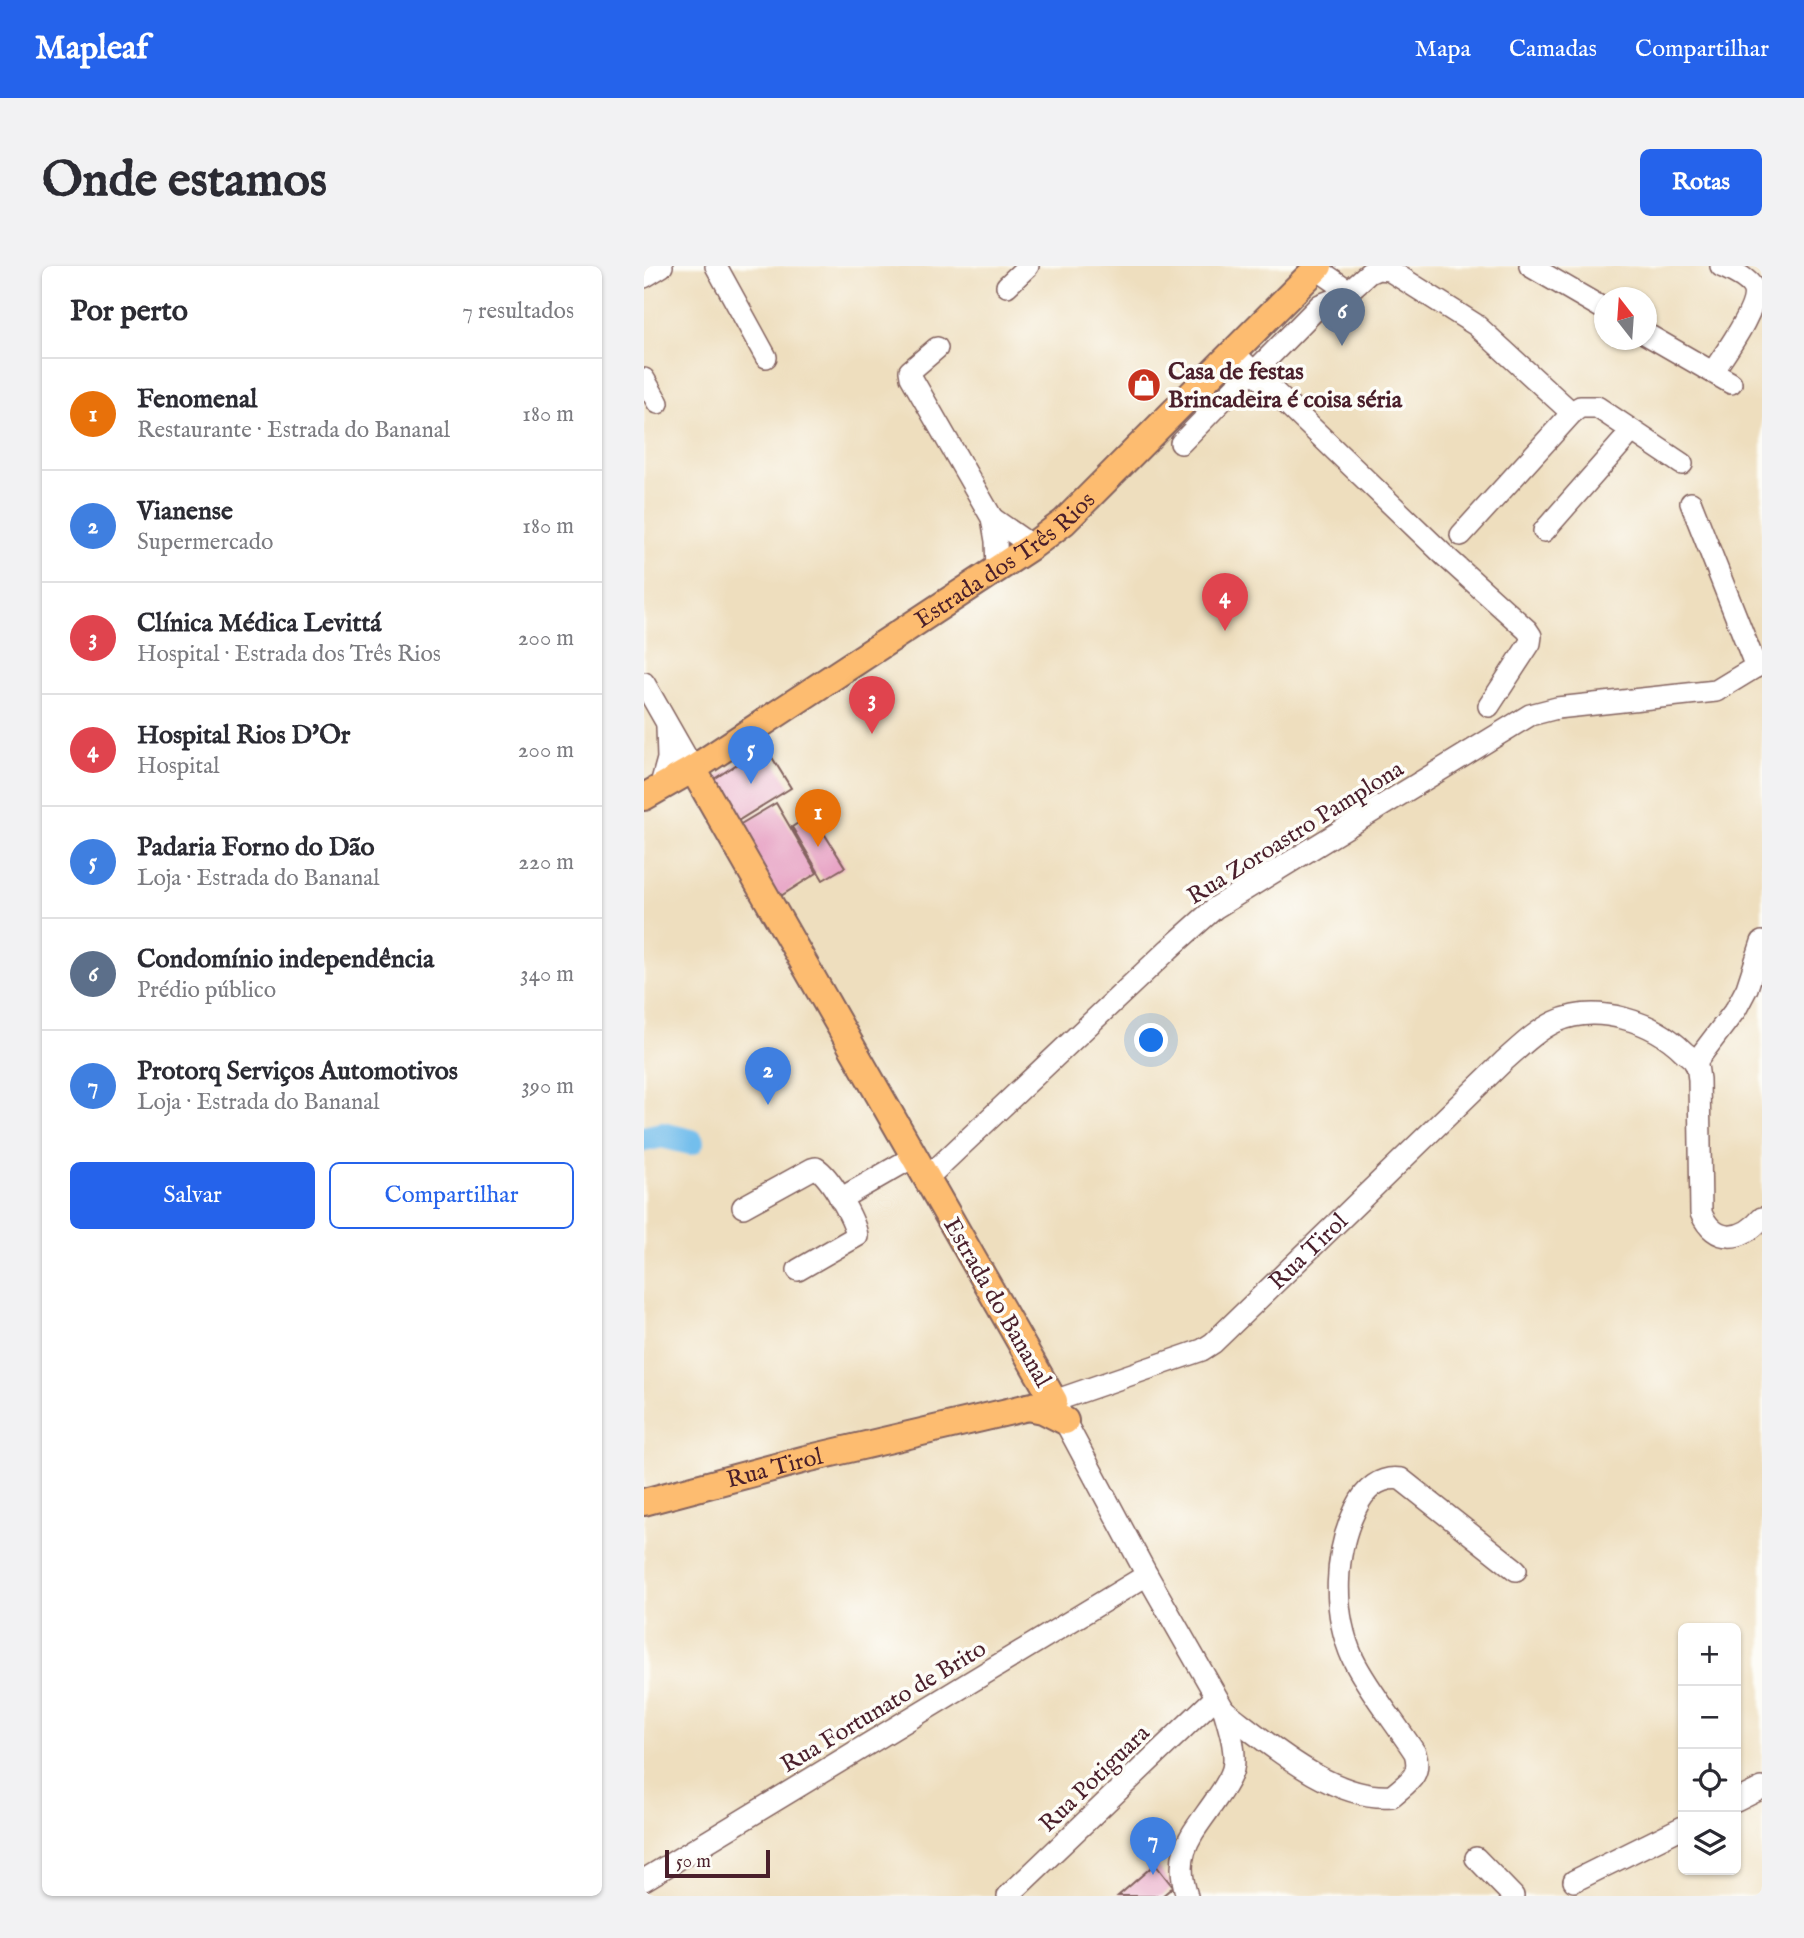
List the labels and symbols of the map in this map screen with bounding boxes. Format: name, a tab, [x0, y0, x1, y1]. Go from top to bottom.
north arrow	[1594, 287, 1657, 350]
pin: 6	[1319, 288, 1365, 346]
place label: Casa de festas Brincadeira é coisa séria	[1168, 357, 1403, 416]
shop icon: Casa de festas Brincadeira é coisa séria	[1125, 366, 1163, 404]
street label: Estrada dos Três Rios	[909, 486, 1102, 636]
pin: 4	[1202, 573, 1248, 631]
pin: 3	[849, 676, 895, 734]
pin: 5	[728, 726, 774, 784]
street label: Rua Zoroastro Pamplona	[1182, 754, 1410, 913]
pin: 1	[795, 789, 841, 847]
your location	[1134, 1023, 1168, 1057]
pin: 2	[745, 1047, 791, 1105]
street label: Rua Tirol	[1263, 1207, 1355, 1298]
street label: Estrada do Bananal	[936, 1212, 1058, 1394]
street label: Rua Tirol	[723, 1441, 826, 1496]
street label: Rua Fortunato de Brito	[775, 1634, 992, 1781]
street label: Rua Potiguara	[1033, 1718, 1157, 1840]
pin: 7	[1130, 1817, 1176, 1875]
scale bar	[665, 1847, 770, 1879]

